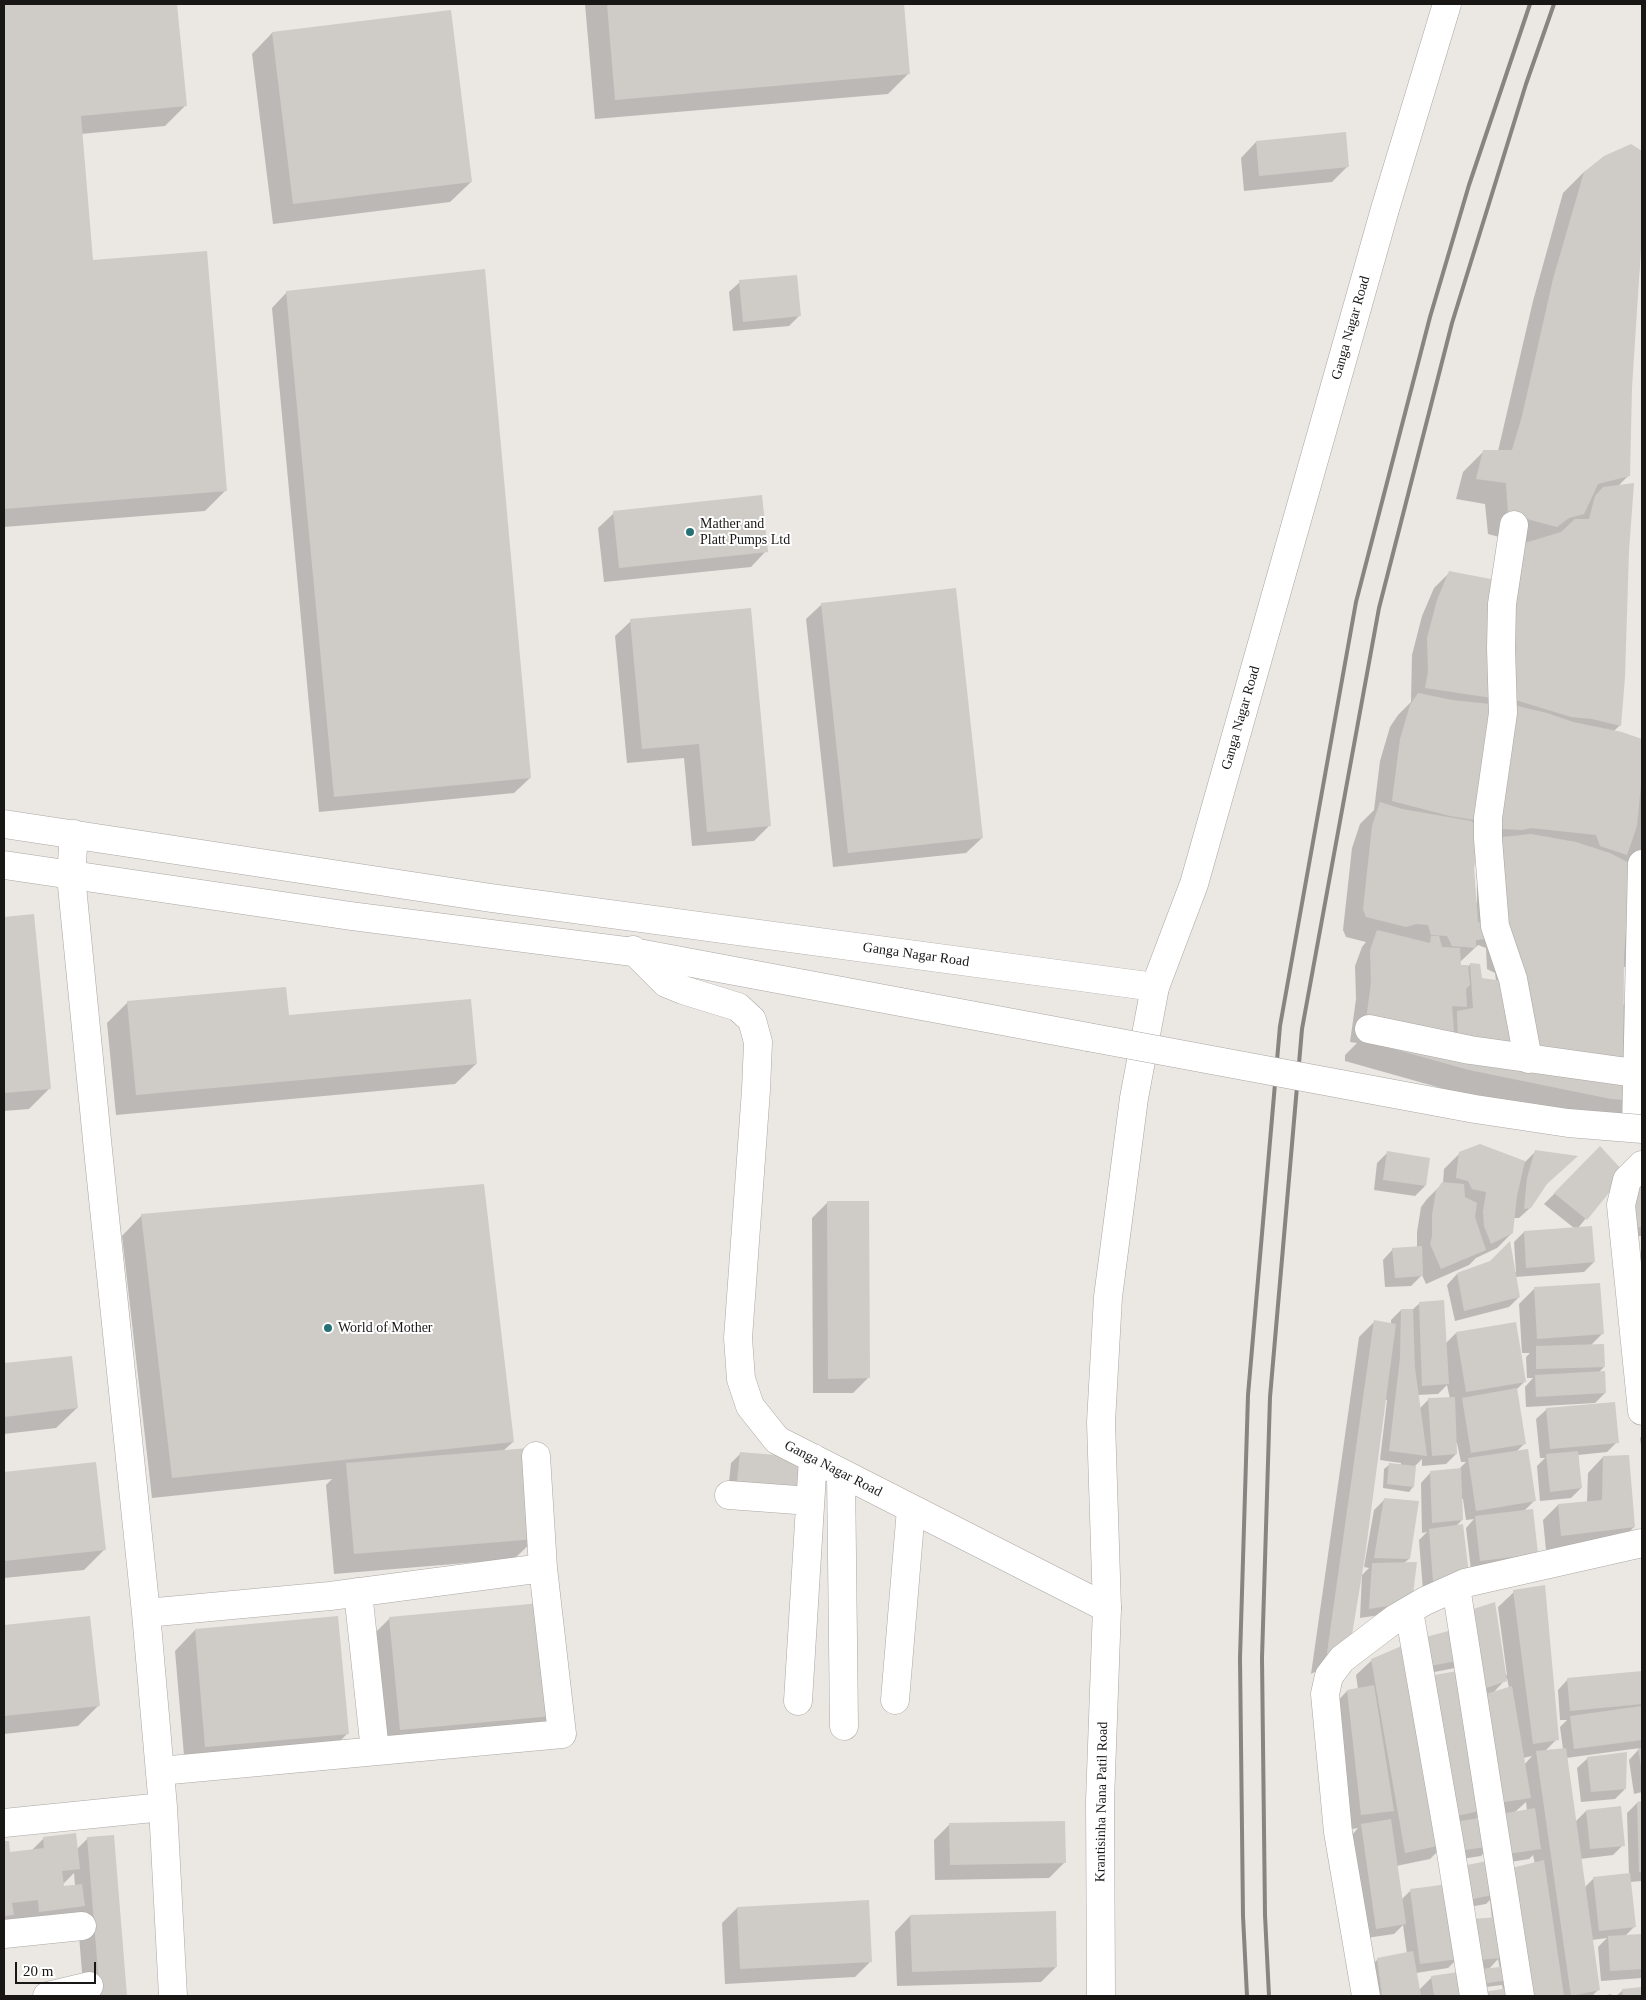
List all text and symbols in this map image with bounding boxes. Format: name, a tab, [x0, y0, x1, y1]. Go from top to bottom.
street label: Ganga Nagar Road	[1328, 274, 1374, 382]
place label: Mather and Platt Pumps Ltd	[700, 516, 790, 548]
marker: Mather and Platt Pumps Ltd	[684, 526, 696, 538]
street label: Ganga Nagar Road	[1218, 664, 1264, 772]
street label: Ganga Nagar Road	[862, 939, 970, 971]
place label: World of Mother	[338, 1320, 433, 1336]
marker: World of Mother	[322, 1322, 334, 1334]
street label: Ganga Nagar Road	[781, 1437, 885, 1501]
street label: Krantisinha Nana Patil Road	[1092, 1722, 1112, 1882]
scale bar	[18, 1952, 99, 1984]
text: 20 m	[23, 1963, 53, 1979]

